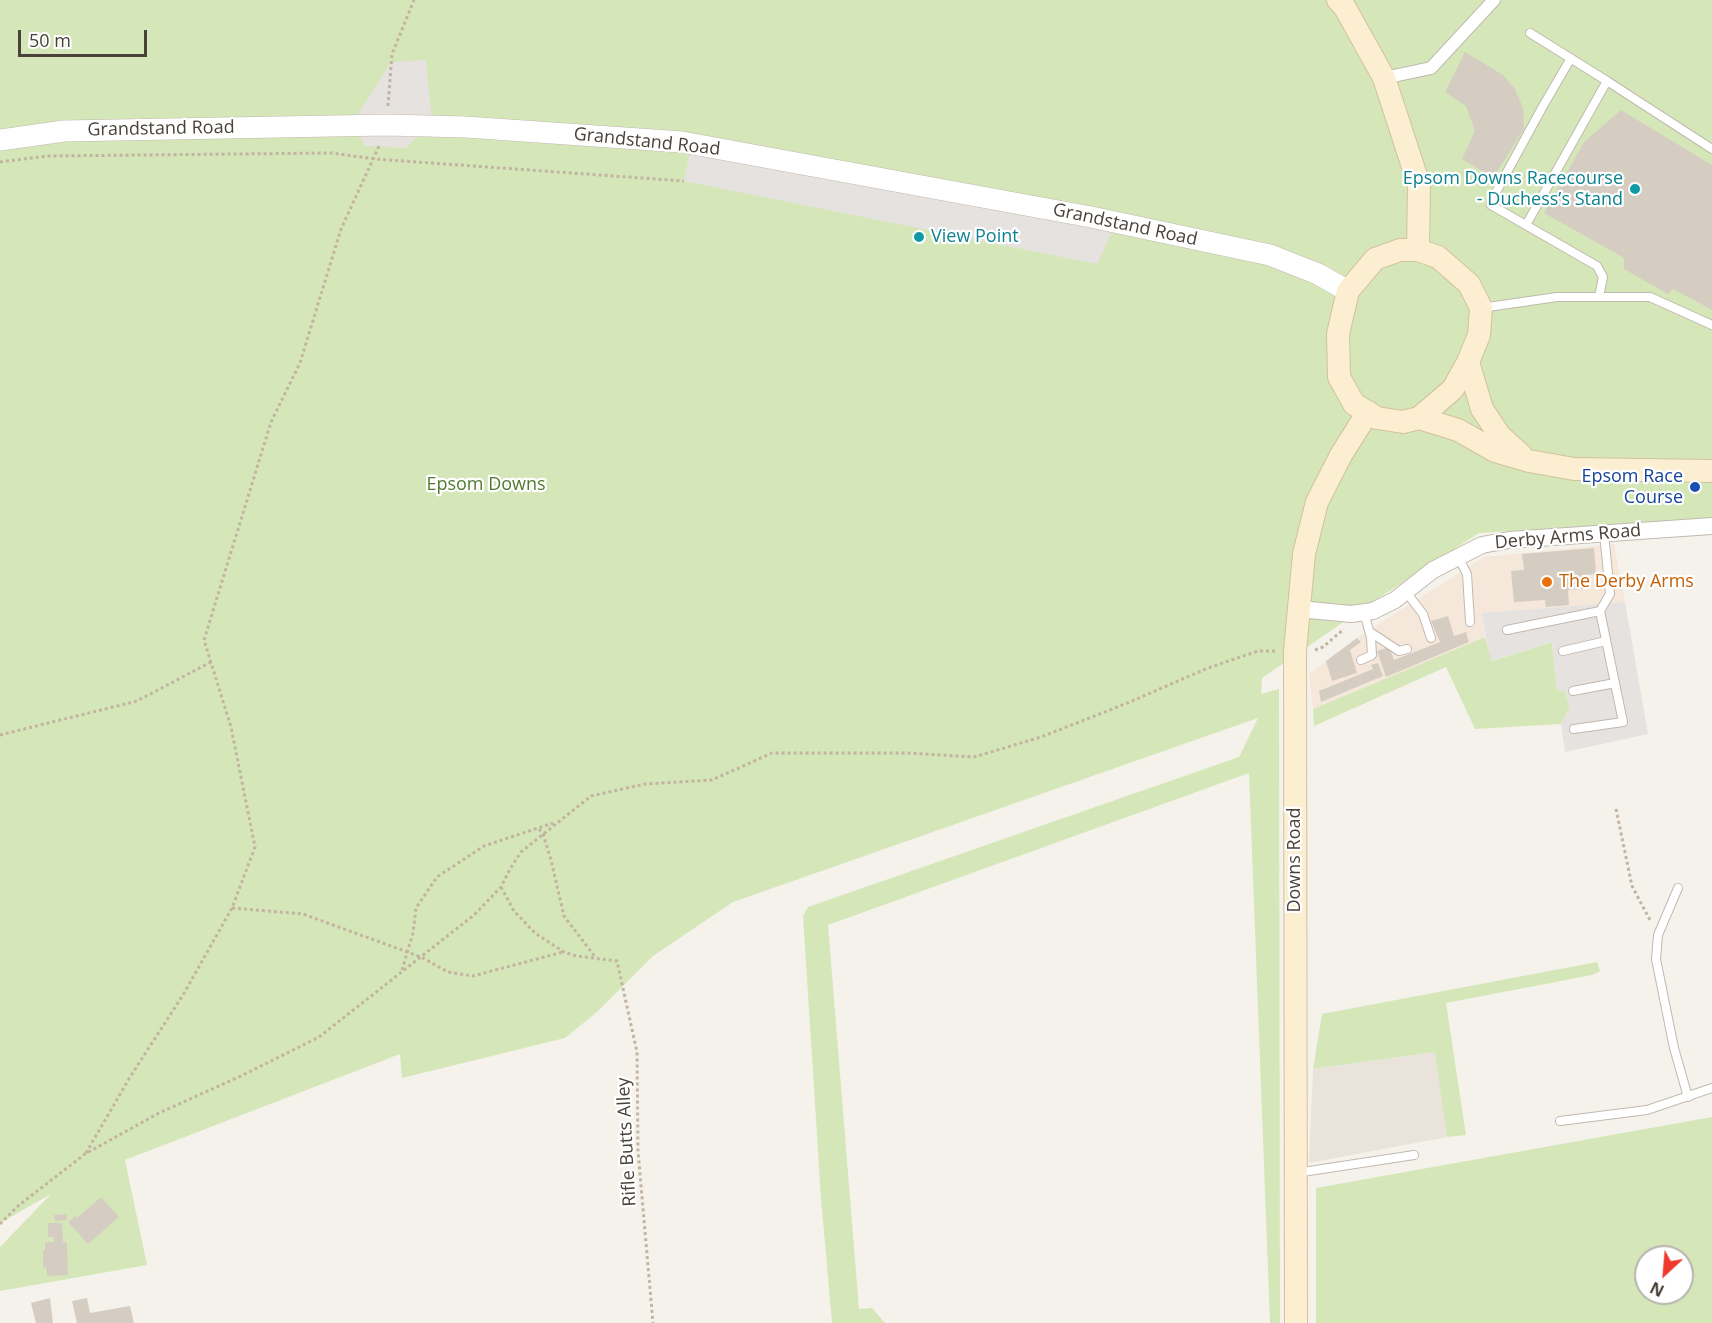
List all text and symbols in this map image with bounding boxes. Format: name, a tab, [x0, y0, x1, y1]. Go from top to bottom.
scale bar	[21, 18, 150, 56]
text: 50 m	[29, 28, 71, 52]
street label: Grandstand Road	[87, 117, 235, 141]
street label: Grandstand Road	[573, 124, 721, 160]
place label: Epsom Downs Racecourse - Duchess’s Stand	[1403, 168, 1623, 210]
marker: Epsom Downs Racecourse - Duchess’s Stand	[1628, 182, 1642, 196]
street label: Grandstand Road	[1051, 199, 1199, 251]
place label: View Point	[931, 226, 1019, 248]
marker: View Point	[912, 230, 926, 244]
place label: Epsom Race Course	[1581, 466, 1683, 508]
park label: Epsom Downs	[426, 474, 546, 496]
marker: Epsom Race Course	[1688, 480, 1702, 494]
street label: Derby Arms Road	[1494, 520, 1642, 554]
place label: The Derby Arms	[1559, 571, 1694, 593]
marker: The Derby Arms	[1540, 575, 1554, 589]
street label: Downs Road	[1284, 807, 1306, 913]
street label: Rifle Butts Alley	[613, 1077, 641, 1207]
north arrow	[1634, 1245, 1694, 1305]
text: N	[1646, 1277, 1668, 1302]

